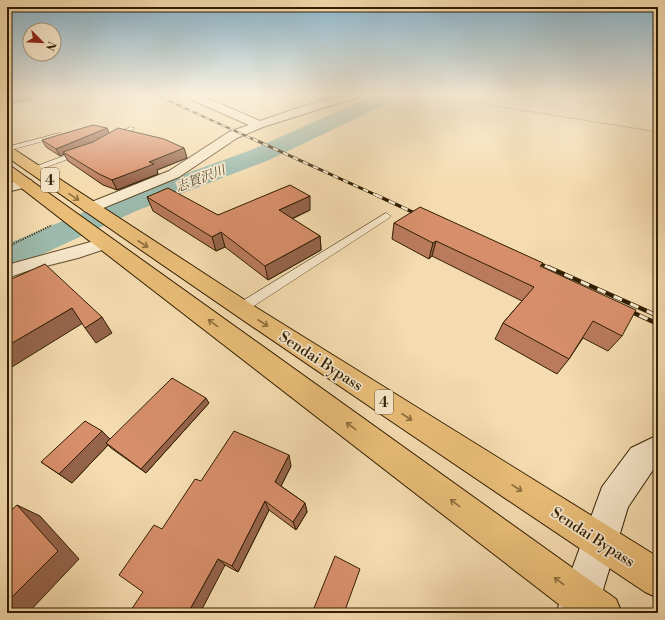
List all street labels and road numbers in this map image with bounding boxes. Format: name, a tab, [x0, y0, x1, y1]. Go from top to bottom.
road number: 4	[41, 168, 59, 192]
street label: Sendai Bypass	[275, 327, 366, 396]
road number: 4	[375, 390, 393, 414]
street label: Sendai Bypass	[547, 503, 638, 572]

